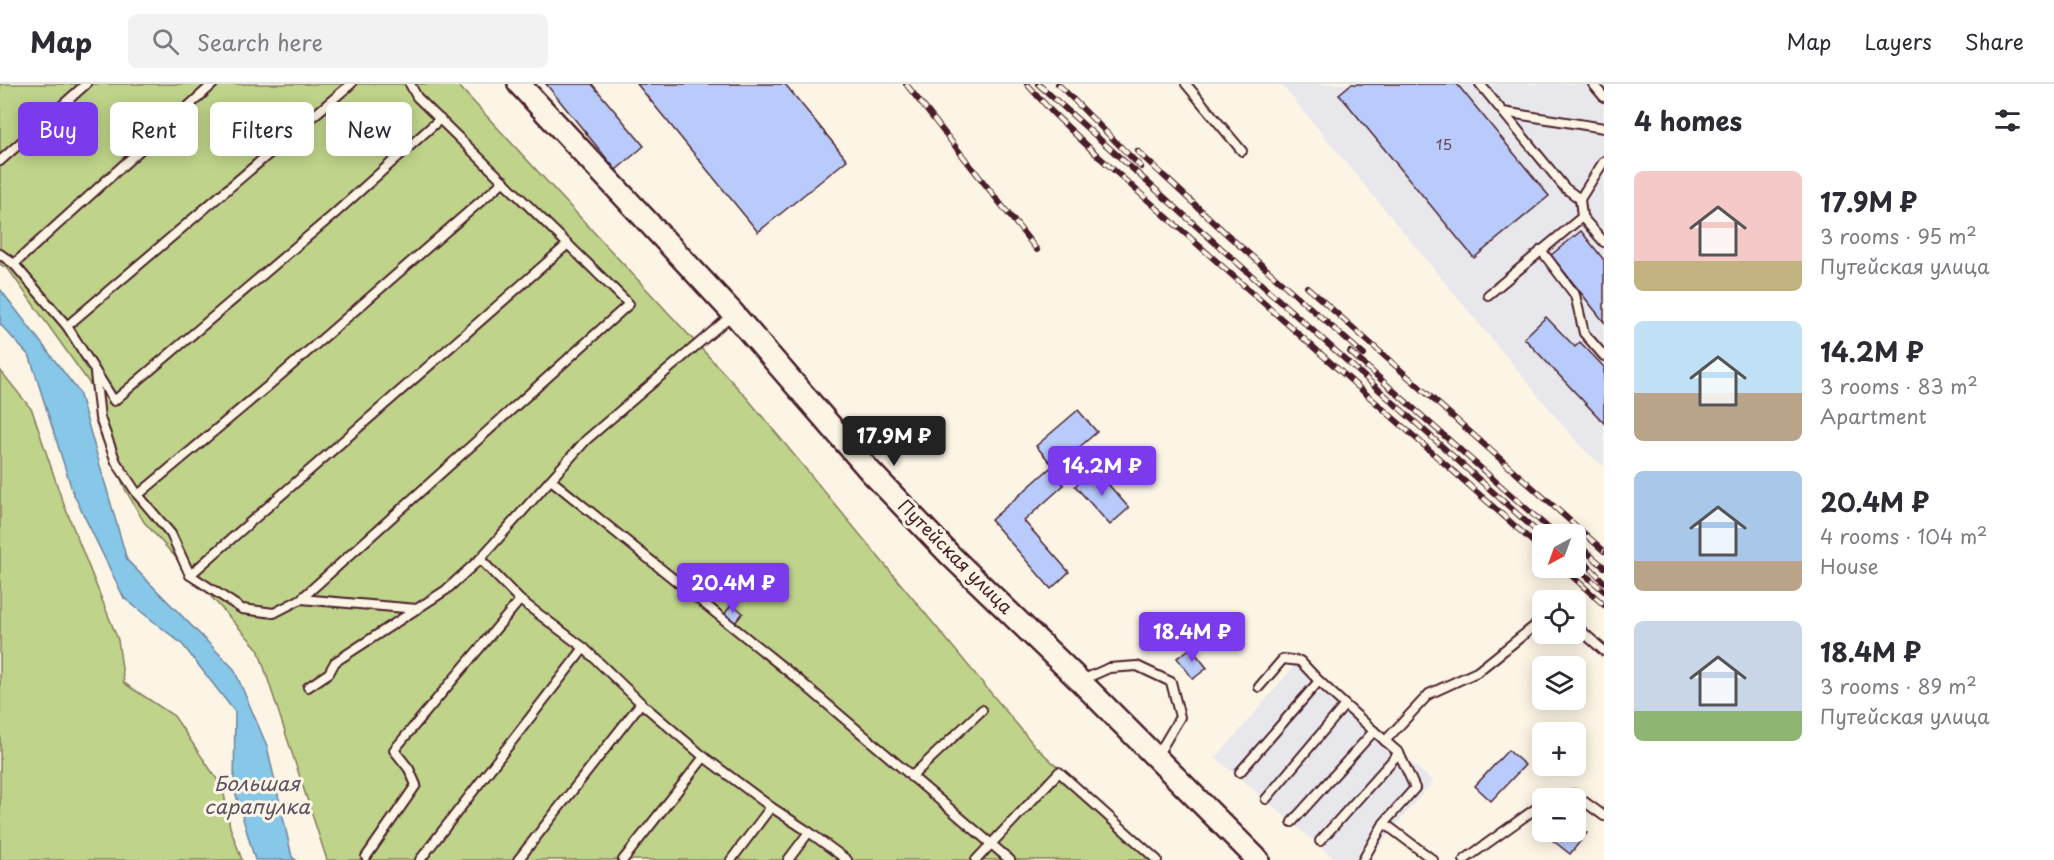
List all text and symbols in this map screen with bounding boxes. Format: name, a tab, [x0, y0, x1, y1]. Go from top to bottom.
search box	[128, 14, 548, 68]
text: Map	[30, 20, 92, 63]
icon: search	[149, 25, 182, 58]
text: Search here	[197, 25, 323, 58]
text: Map	[1787, 25, 1831, 57]
text: Layers	[1864, 25, 1932, 57]
text: Share	[1965, 25, 2024, 57]
text: 4 homes	[1634, 101, 1742, 140]
chip: Buy	[18, 102, 98, 156]
chip: Rent	[110, 102, 198, 156]
chip: Filters	[210, 102, 314, 156]
chip: New	[326, 102, 412, 156]
icon: filters	[1991, 104, 2024, 137]
house number: 15	[1436, 132, 1452, 155]
text: 17.9M ₽	[1820, 182, 1917, 221]
icon: home	[1682, 195, 1754, 267]
text: 3 rooms · 95 m²	[1820, 221, 1977, 251]
text: Путейская улица	[1820, 251, 1990, 281]
text: 14.2M ₽	[1820, 332, 1924, 371]
icon: home	[1682, 345, 1754, 417]
text: 3 rooms · 83 m²	[1820, 371, 1978, 401]
text: Apartment	[1820, 401, 1927, 431]
pin: 17.9M ₽	[839, 416, 949, 467]
text: 17.9M ₽	[857, 420, 931, 450]
pin: 14.2M ₽	[1047, 446, 1157, 497]
text: 14.2M ₽	[1062, 450, 1142, 480]
text: 20.4M ₽	[1820, 482, 1929, 521]
street label: Путейская улица	[893, 492, 1020, 620]
icon: home	[1682, 495, 1754, 567]
text: 4 rooms · 104 m²	[1820, 521, 1987, 551]
north arrow	[1532, 524, 1586, 578]
map controls	[1532, 524, 1586, 842]
text: House	[1820, 551, 1879, 581]
pin: 20.4M ₽	[678, 563, 788, 614]
text: 20.4M ₽	[691, 567, 775, 597]
button: locate	[1532, 590, 1586, 644]
pin: 18.4M ₽	[1137, 612, 1247, 663]
text: 18.4M ₽	[1153, 616, 1231, 646]
text: 18.4M ₽	[1820, 632, 1921, 671]
icon: home	[1682, 645, 1754, 717]
button: layers	[1532, 656, 1586, 710]
text: 3 rooms · 89 m²	[1820, 671, 1977, 701]
text: Путейская улица	[1820, 701, 1990, 731]
button: +	[1532, 722, 1586, 776]
water label: Большая сарапулка	[204, 768, 310, 821]
button: −	[1532, 788, 1586, 842]

